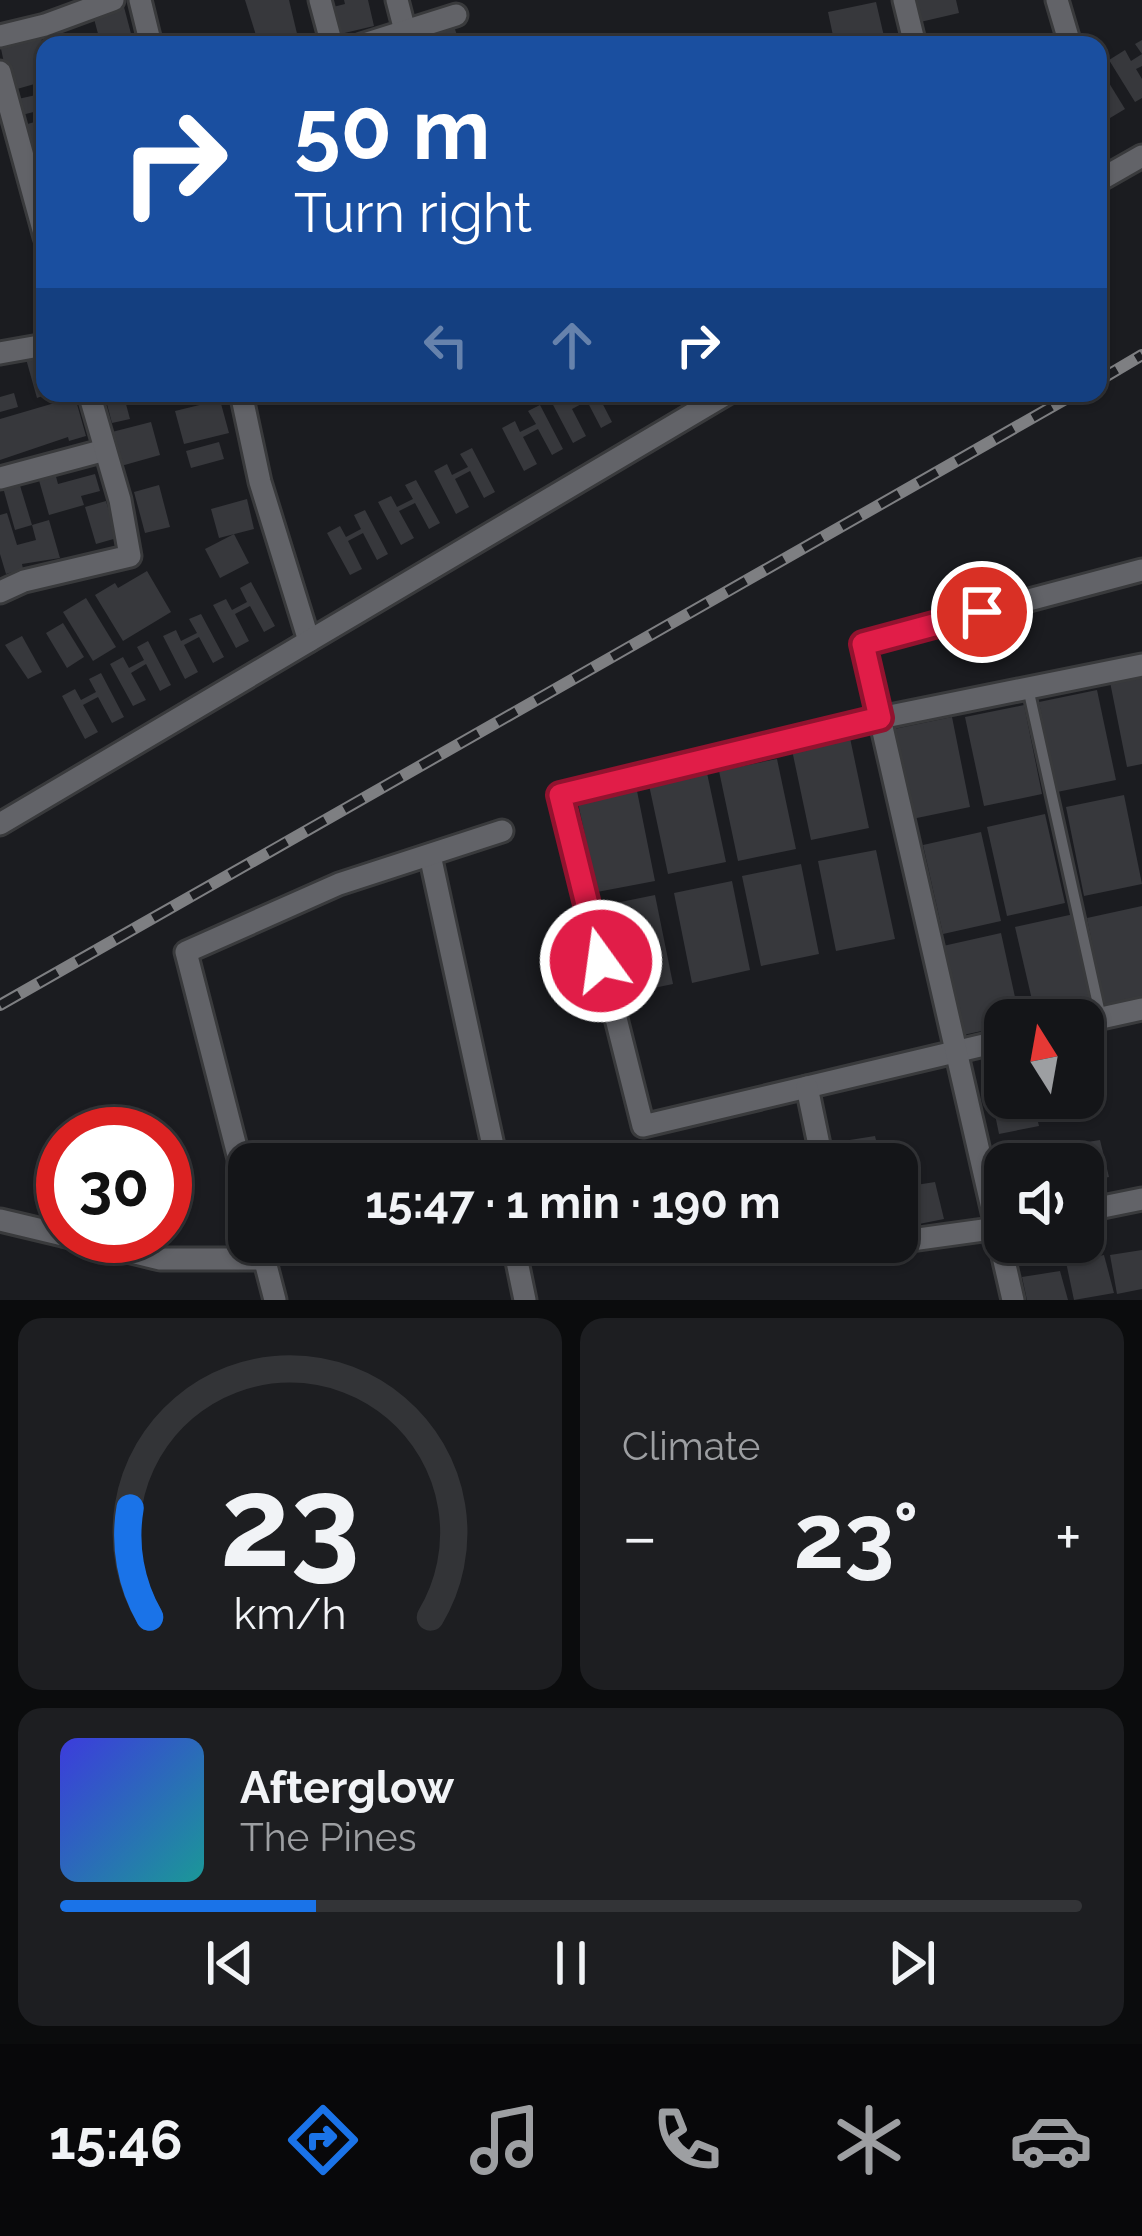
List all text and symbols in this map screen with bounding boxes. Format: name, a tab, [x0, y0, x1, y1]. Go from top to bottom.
text: 50 m	[294, 80, 490, 179]
icon: right	[96, 84, 252, 240]
text: Turn right	[294, 181, 532, 245]
icon: left	[413, 312, 479, 378]
icon: ahead	[539, 312, 605, 378]
icon: right	[665, 312, 731, 378]
pin	[931, 561, 1033, 663]
icon: arrive	[949, 579, 1015, 645]
position arrow	[538, 898, 664, 1024]
north arrow	[984, 999, 1104, 1119]
map controls	[984, 999, 1104, 1263]
speed limit sign: 30	[36, 1107, 192, 1263]
button: sound	[984, 1143, 1104, 1263]
text: 15:47 · 1 min · 190 m	[365, 1176, 781, 1229]
text: Climate	[622, 1423, 760, 1469]
text: 23	[220, 1449, 360, 1595]
text: 23°	[794, 1483, 919, 1589]
text: −	[622, 1498, 658, 1575]
text: +	[1055, 1498, 1082, 1575]
text: km/h	[233, 1589, 347, 1639]
text: Afterglow	[240, 1761, 454, 1814]
text: The Pines	[240, 1814, 417, 1860]
icon: previous	[197, 1930, 263, 1996]
icon: pause	[538, 1930, 604, 1996]
icon: next	[879, 1930, 945, 1996]
icon: directions	[281, 2098, 365, 2182]
icon: music	[463, 2098, 547, 2182]
icon: phone	[645, 2098, 729, 2182]
icon: climate	[827, 2098, 911, 2182]
icon: car	[1009, 2098, 1093, 2182]
text: 15:46	[49, 2108, 183, 2172]

